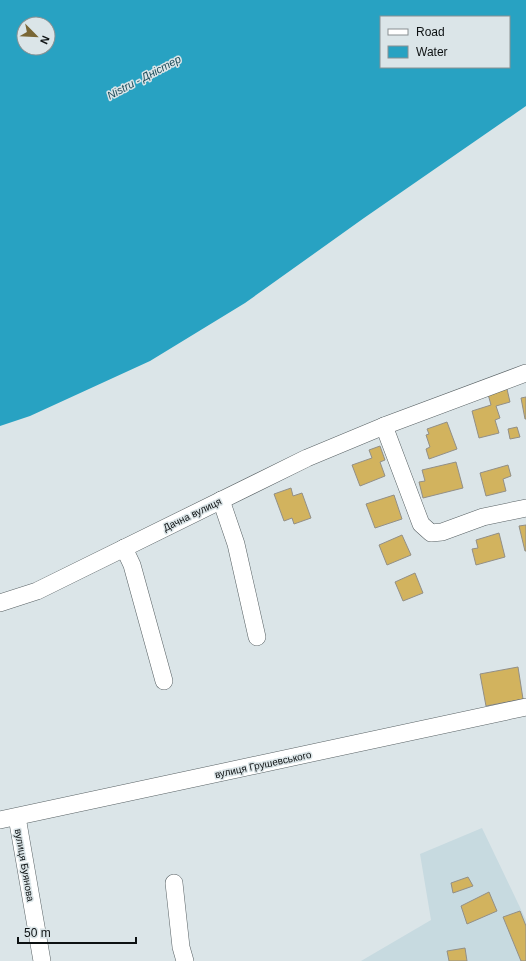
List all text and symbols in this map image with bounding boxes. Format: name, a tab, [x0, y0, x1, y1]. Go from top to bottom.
north arrow	[16, 16, 56, 56]
legend	[380, 16, 510, 68]
text: Road	[416, 25, 445, 39]
text: N	[38, 34, 52, 46]
text: Water	[416, 45, 448, 59]
water label: Nistru - Дністер	[105, 53, 183, 101]
street label: Дачна вулиця	[161, 496, 223, 533]
street label: вулиця Грушевського	[214, 749, 313, 780]
street label: вулиця Буянова	[13, 828, 36, 903]
scale bar	[18, 919, 136, 945]
text: 50 m	[24, 926, 51, 940]

